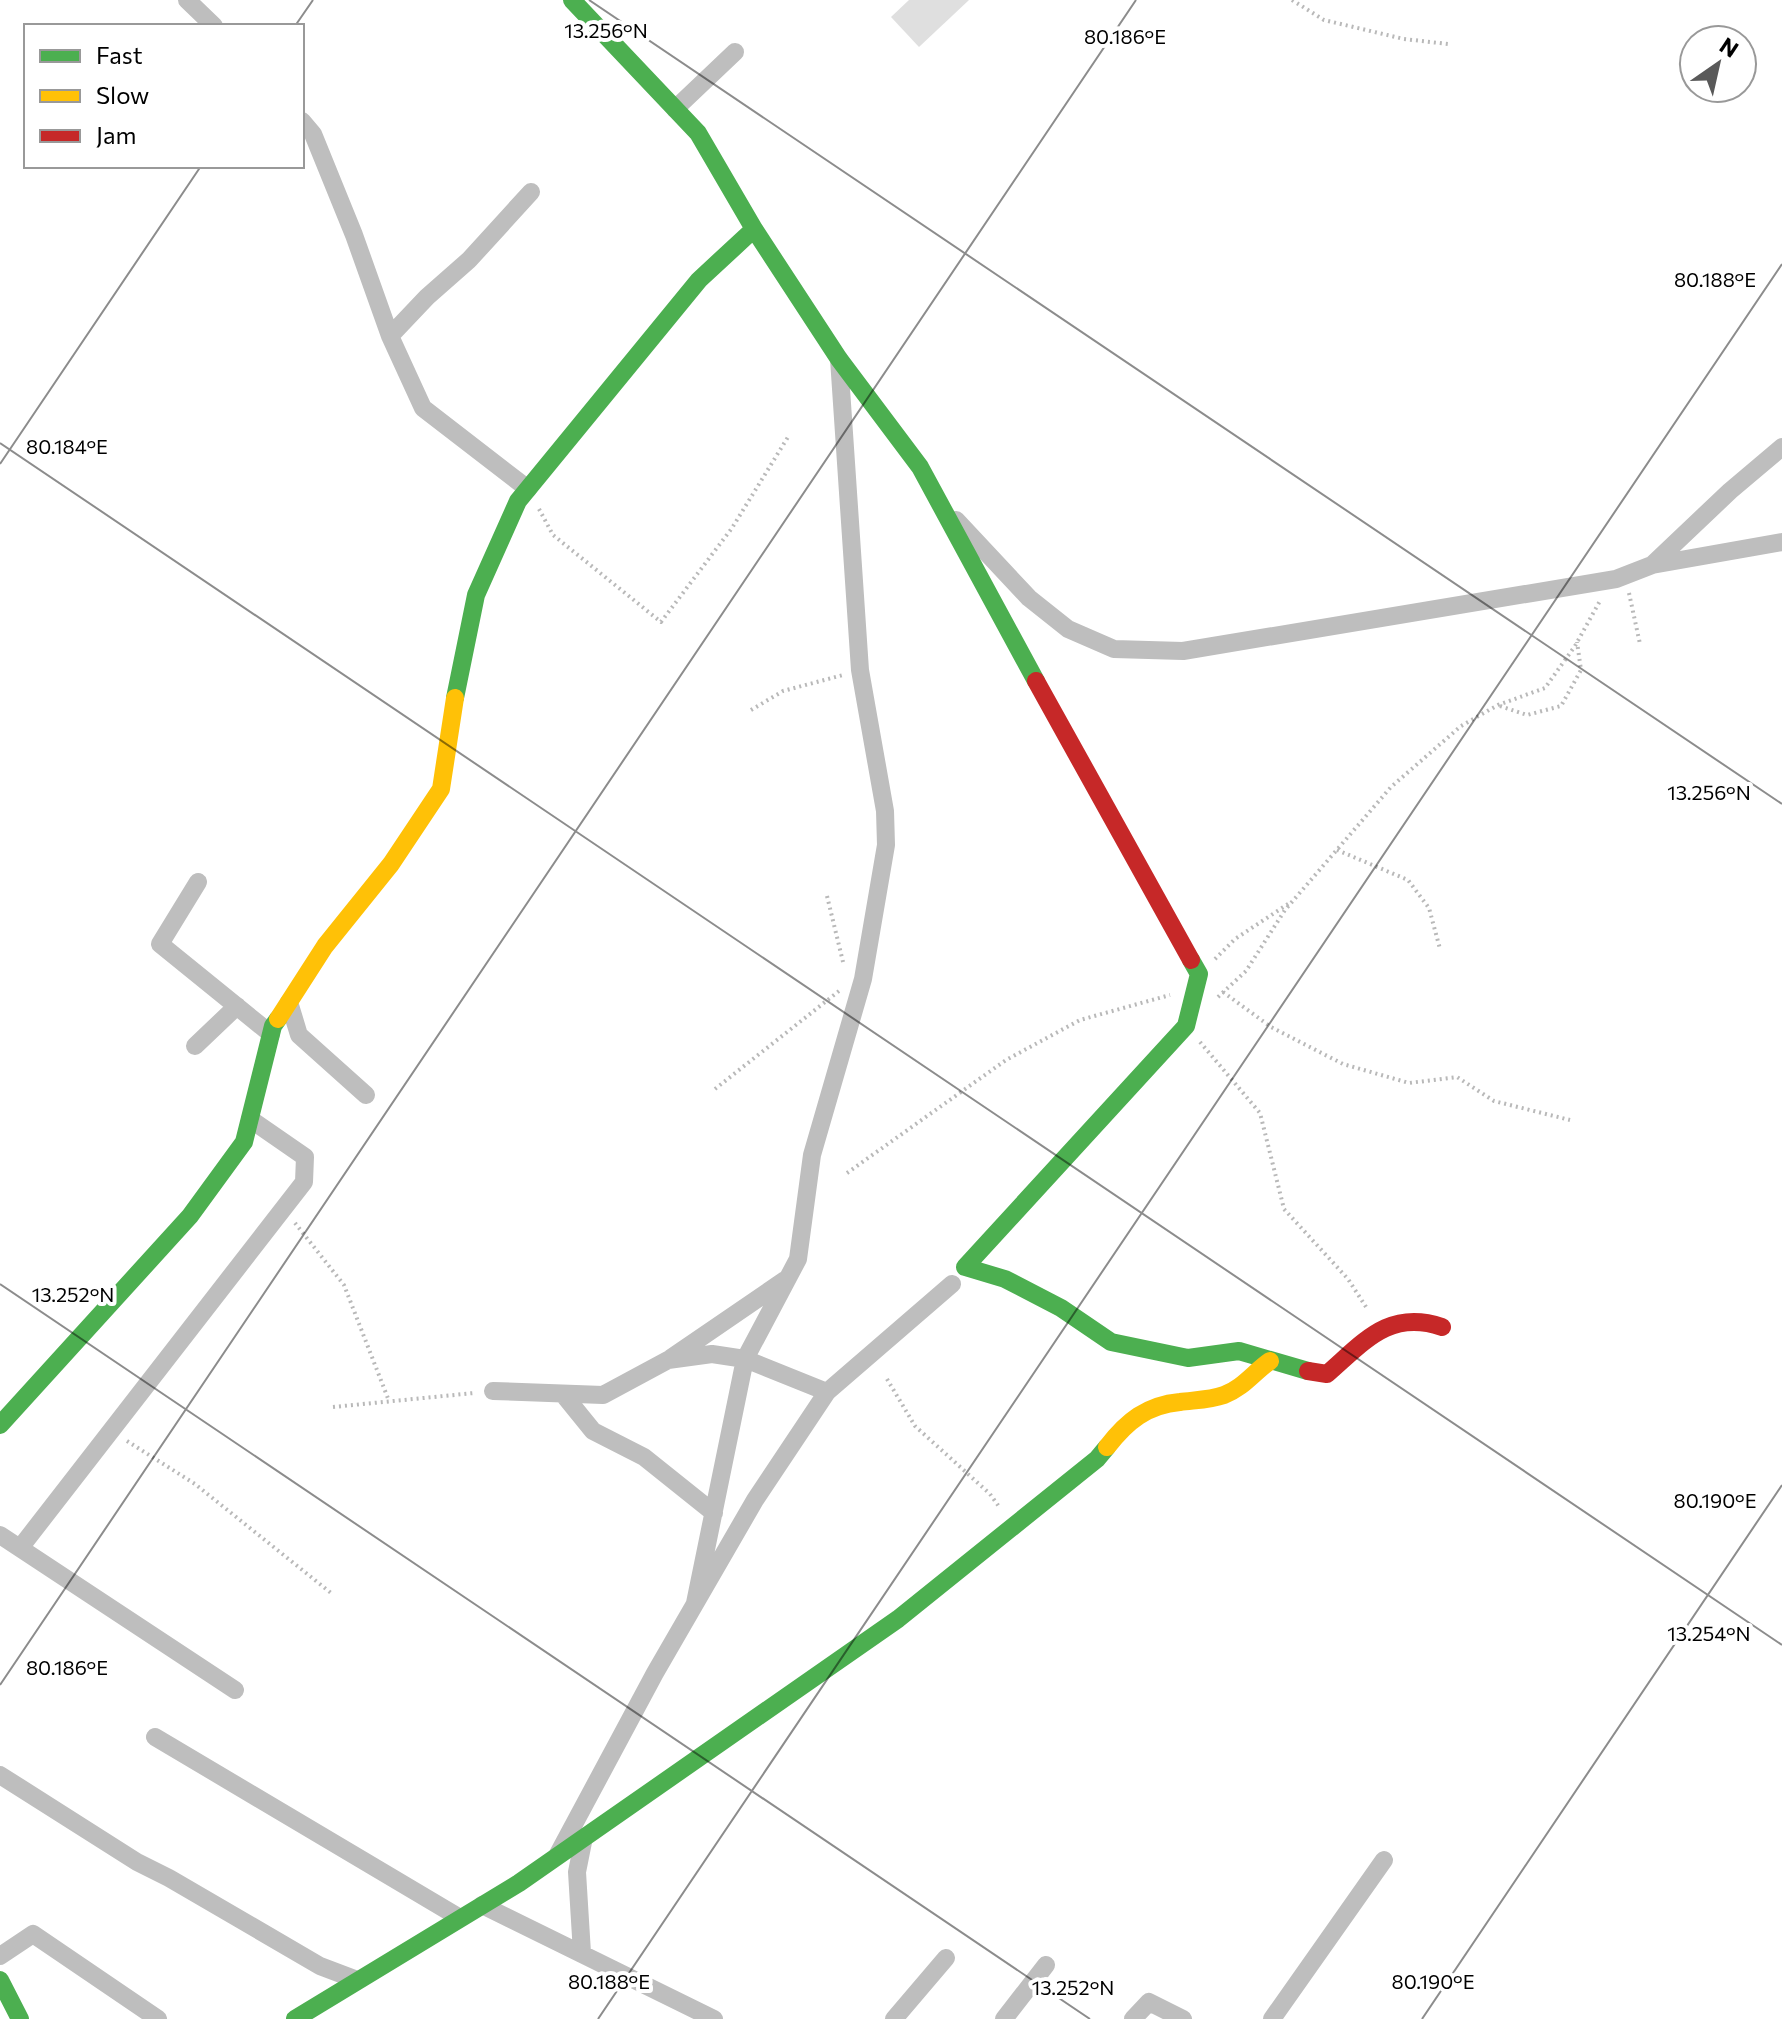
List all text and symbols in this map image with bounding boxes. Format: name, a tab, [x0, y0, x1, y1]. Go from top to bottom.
text: 13.256°N	[564, 18, 648, 42]
legend	[24, 24, 304, 168]
text: 80.186°E	[1084, 24, 1166, 48]
north arrow	[1678, 24, 1758, 104]
text: N	[1715, 31, 1744, 63]
text: Fast	[96, 40, 143, 69]
text: Slow	[96, 80, 149, 109]
text: Jam	[96, 120, 136, 149]
text: 80.188°E	[1674, 267, 1756, 291]
text: 80.184°E	[26, 434, 108, 458]
text: 13.256°N	[1667, 780, 1751, 804]
text: 13.252°N	[32, 1282, 114, 1306]
text: 80.190°E	[1674, 1488, 1757, 1512]
text: 13.254°N	[1667, 1621, 1751, 1645]
text: 80.186°E	[26, 1655, 108, 1679]
text: 80.188°E	[568, 1969, 650, 1993]
text: 80.190°E	[1392, 1969, 1475, 1993]
text: 13.252°N	[1032, 1975, 1114, 1999]

